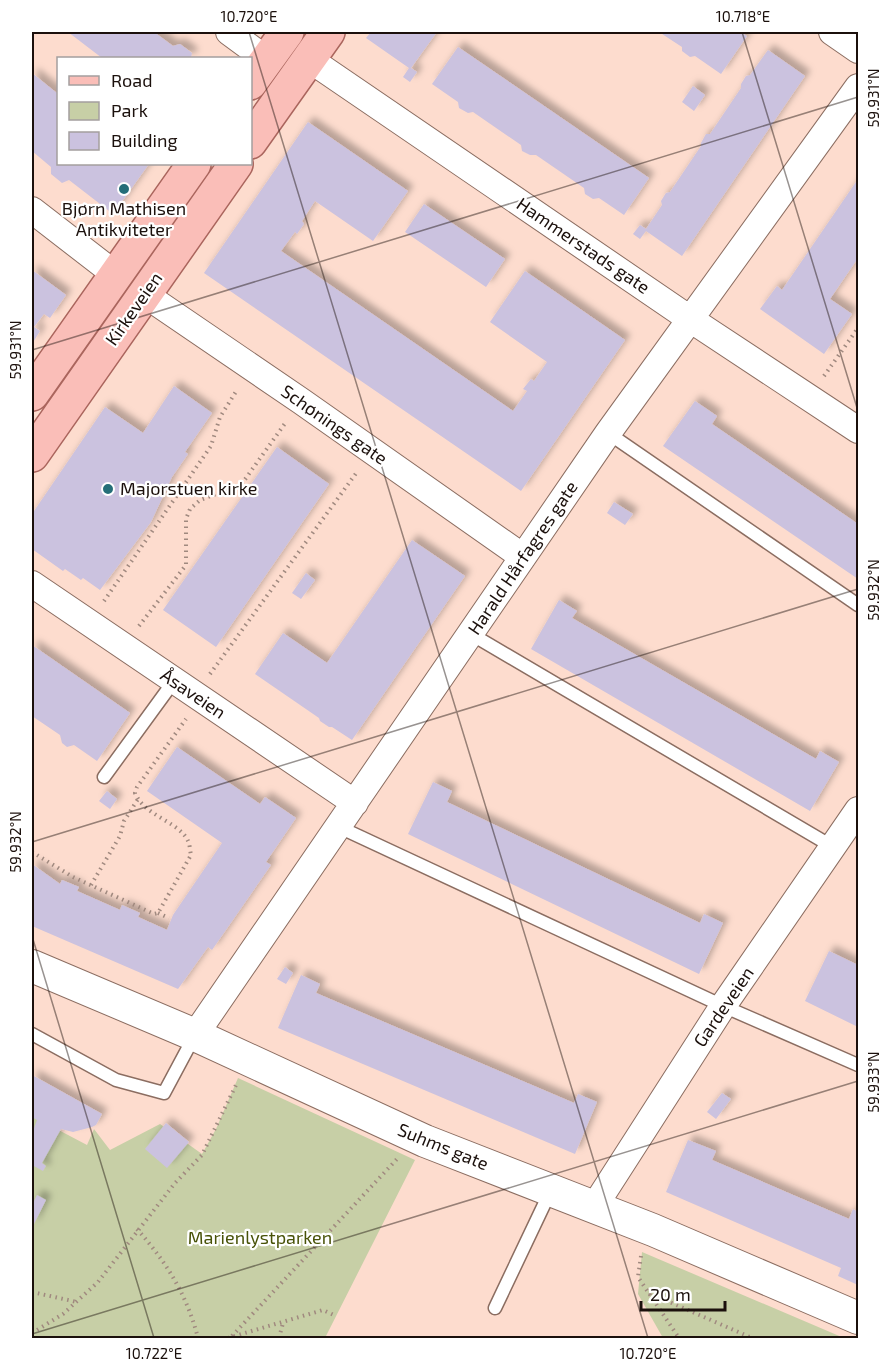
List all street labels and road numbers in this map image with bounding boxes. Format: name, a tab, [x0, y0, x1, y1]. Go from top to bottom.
street label: Hammerstads gate	[513, 192, 654, 298]
street label: Kirkeveien	[100, 268, 166, 349]
street label: Schønings gate	[277, 379, 392, 469]
street label: Harald Hårfagres gate	[463, 476, 582, 639]
street label: Åsaveien	[157, 663, 230, 723]
street label: Gardeveien	[688, 962, 758, 1051]
street label: Suhms gate	[395, 1118, 492, 1174]

